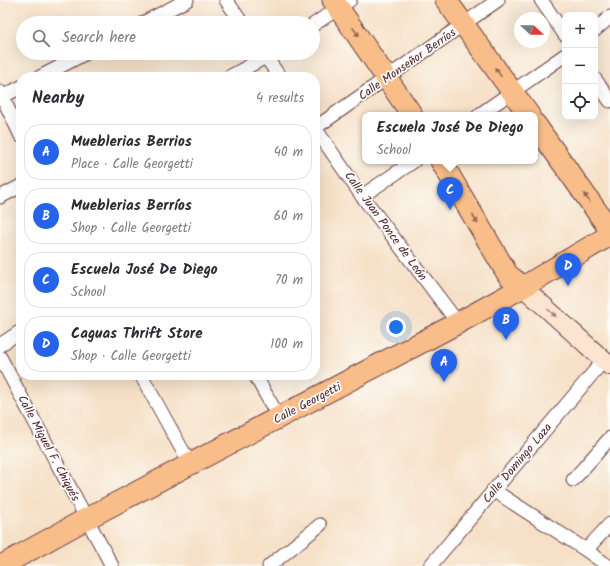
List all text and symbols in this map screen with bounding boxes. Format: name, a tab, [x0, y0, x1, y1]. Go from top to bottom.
north arrow	[514, 12, 550, 48]
map controls	[562, 12, 598, 120]
button: +	[562, 12, 598, 48]
search box	[16, 16, 320, 60]
street label: Calle Monseñor Berríos	[354, 23, 460, 105]
text: Search here	[62, 26, 136, 50]
icon: search	[30, 27, 52, 49]
one-way arrow	[352, 27, 360, 37]
button: −	[562, 48, 598, 84]
one-way arrow	[494, 67, 502, 77]
button: locate	[562, 84, 598, 120]
text: Nearby	[32, 85, 84, 112]
text: 4 results	[256, 88, 304, 109]
popup	[362, 112, 538, 164]
text: Escuela José De Diego	[377, 116, 523, 140]
text: Mueblerias Berrios	[71, 130, 192, 154]
text: School	[377, 140, 411, 161]
text: A	[42, 142, 50, 163]
text: 40 m	[274, 142, 303, 163]
text: Place · Calle Georgetti	[71, 154, 193, 175]
street label: Calle Juan Ponce de León	[339, 168, 432, 285]
pin: C	[437, 177, 463, 210]
one-way arrow	[584, 193, 592, 203]
text: Mueblerias Berríos	[71, 194, 192, 218]
text: B	[42, 206, 50, 227]
text: 60 m	[274, 206, 303, 227]
one-way arrow	[472, 213, 479, 225]
text: Shop · Calle Georgetti	[71, 218, 191, 239]
pin: D	[555, 253, 581, 286]
text: Escuela José De Diego	[71, 258, 218, 282]
text: C	[42, 270, 50, 291]
text: 70 m	[275, 270, 303, 291]
text: School	[71, 282, 106, 303]
pin: B	[493, 307, 519, 340]
one-way arrow	[547, 309, 557, 318]
your location	[386, 317, 406, 337]
text: Caguas Thrift Store	[71, 322, 202, 346]
text: D	[42, 334, 50, 355]
text: 100 m	[270, 334, 303, 355]
text: Shop · Calle Georgetti	[71, 346, 191, 367]
pin: A	[431, 349, 457, 382]
street label: Calle Georgetti	[270, 377, 346, 429]
street label: Calle Miguel F. Chiqués	[12, 392, 85, 505]
street label: Calle Domingo Laza	[478, 419, 557, 508]

